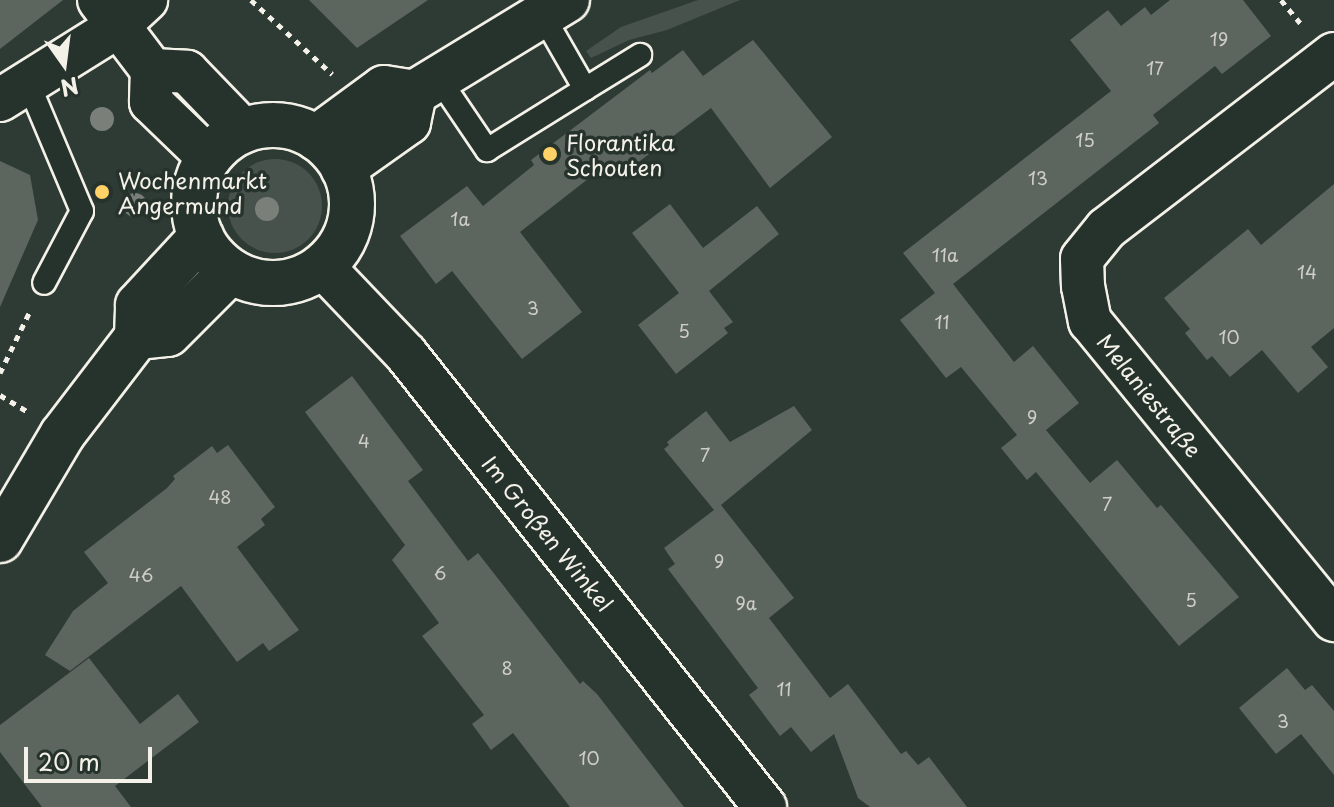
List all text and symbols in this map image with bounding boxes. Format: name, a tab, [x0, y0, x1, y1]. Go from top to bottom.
north arrow	[24, 24, 104, 104]
house number: 19	[1210, 28, 1228, 50]
house number: 17	[1146, 57, 1164, 79]
text: N	[57, 70, 82, 106]
place label: Florantika Schouten	[566, 128, 675, 180]
house number: 15	[1075, 129, 1095, 151]
marker: Florantika Schouten	[541, 145, 559, 163]
place label: Wochenmarkt Angermund	[118, 166, 267, 218]
house number: 13	[1028, 167, 1048, 189]
marker: Wochenmarkt Angermund	[93, 183, 111, 201]
house number: 1a	[450, 208, 470, 230]
house number: 11a	[932, 244, 958, 266]
house number: 14	[1297, 261, 1317, 283]
house number: 3	[527, 297, 539, 319]
house number: 11	[934, 311, 950, 333]
house number: 5	[678, 320, 690, 342]
house number: 10	[1218, 326, 1240, 348]
street label: Melaniestraße	[1092, 328, 1208, 462]
house number: 9	[1027, 406, 1037, 428]
house number: 4	[358, 430, 370, 452]
house number: 7	[700, 444, 710, 466]
street label: Im Großen Winkel	[476, 449, 620, 617]
house number: 48	[208, 486, 232, 508]
house number: 7	[1102, 493, 1112, 515]
house number: 9	[714, 550, 724, 572]
house number: 6	[434, 562, 446, 584]
house number: 46	[129, 564, 153, 586]
house number: 5	[1185, 589, 1197, 611]
house number: 9a	[735, 592, 757, 614]
house number: 8	[501, 657, 513, 679]
house number: 11	[776, 678, 792, 700]
house number: 3	[1277, 710, 1289, 732]
scale bar	[28, 731, 156, 781]
text: 20 m	[38, 743, 100, 779]
house number: 10	[578, 747, 600, 769]

